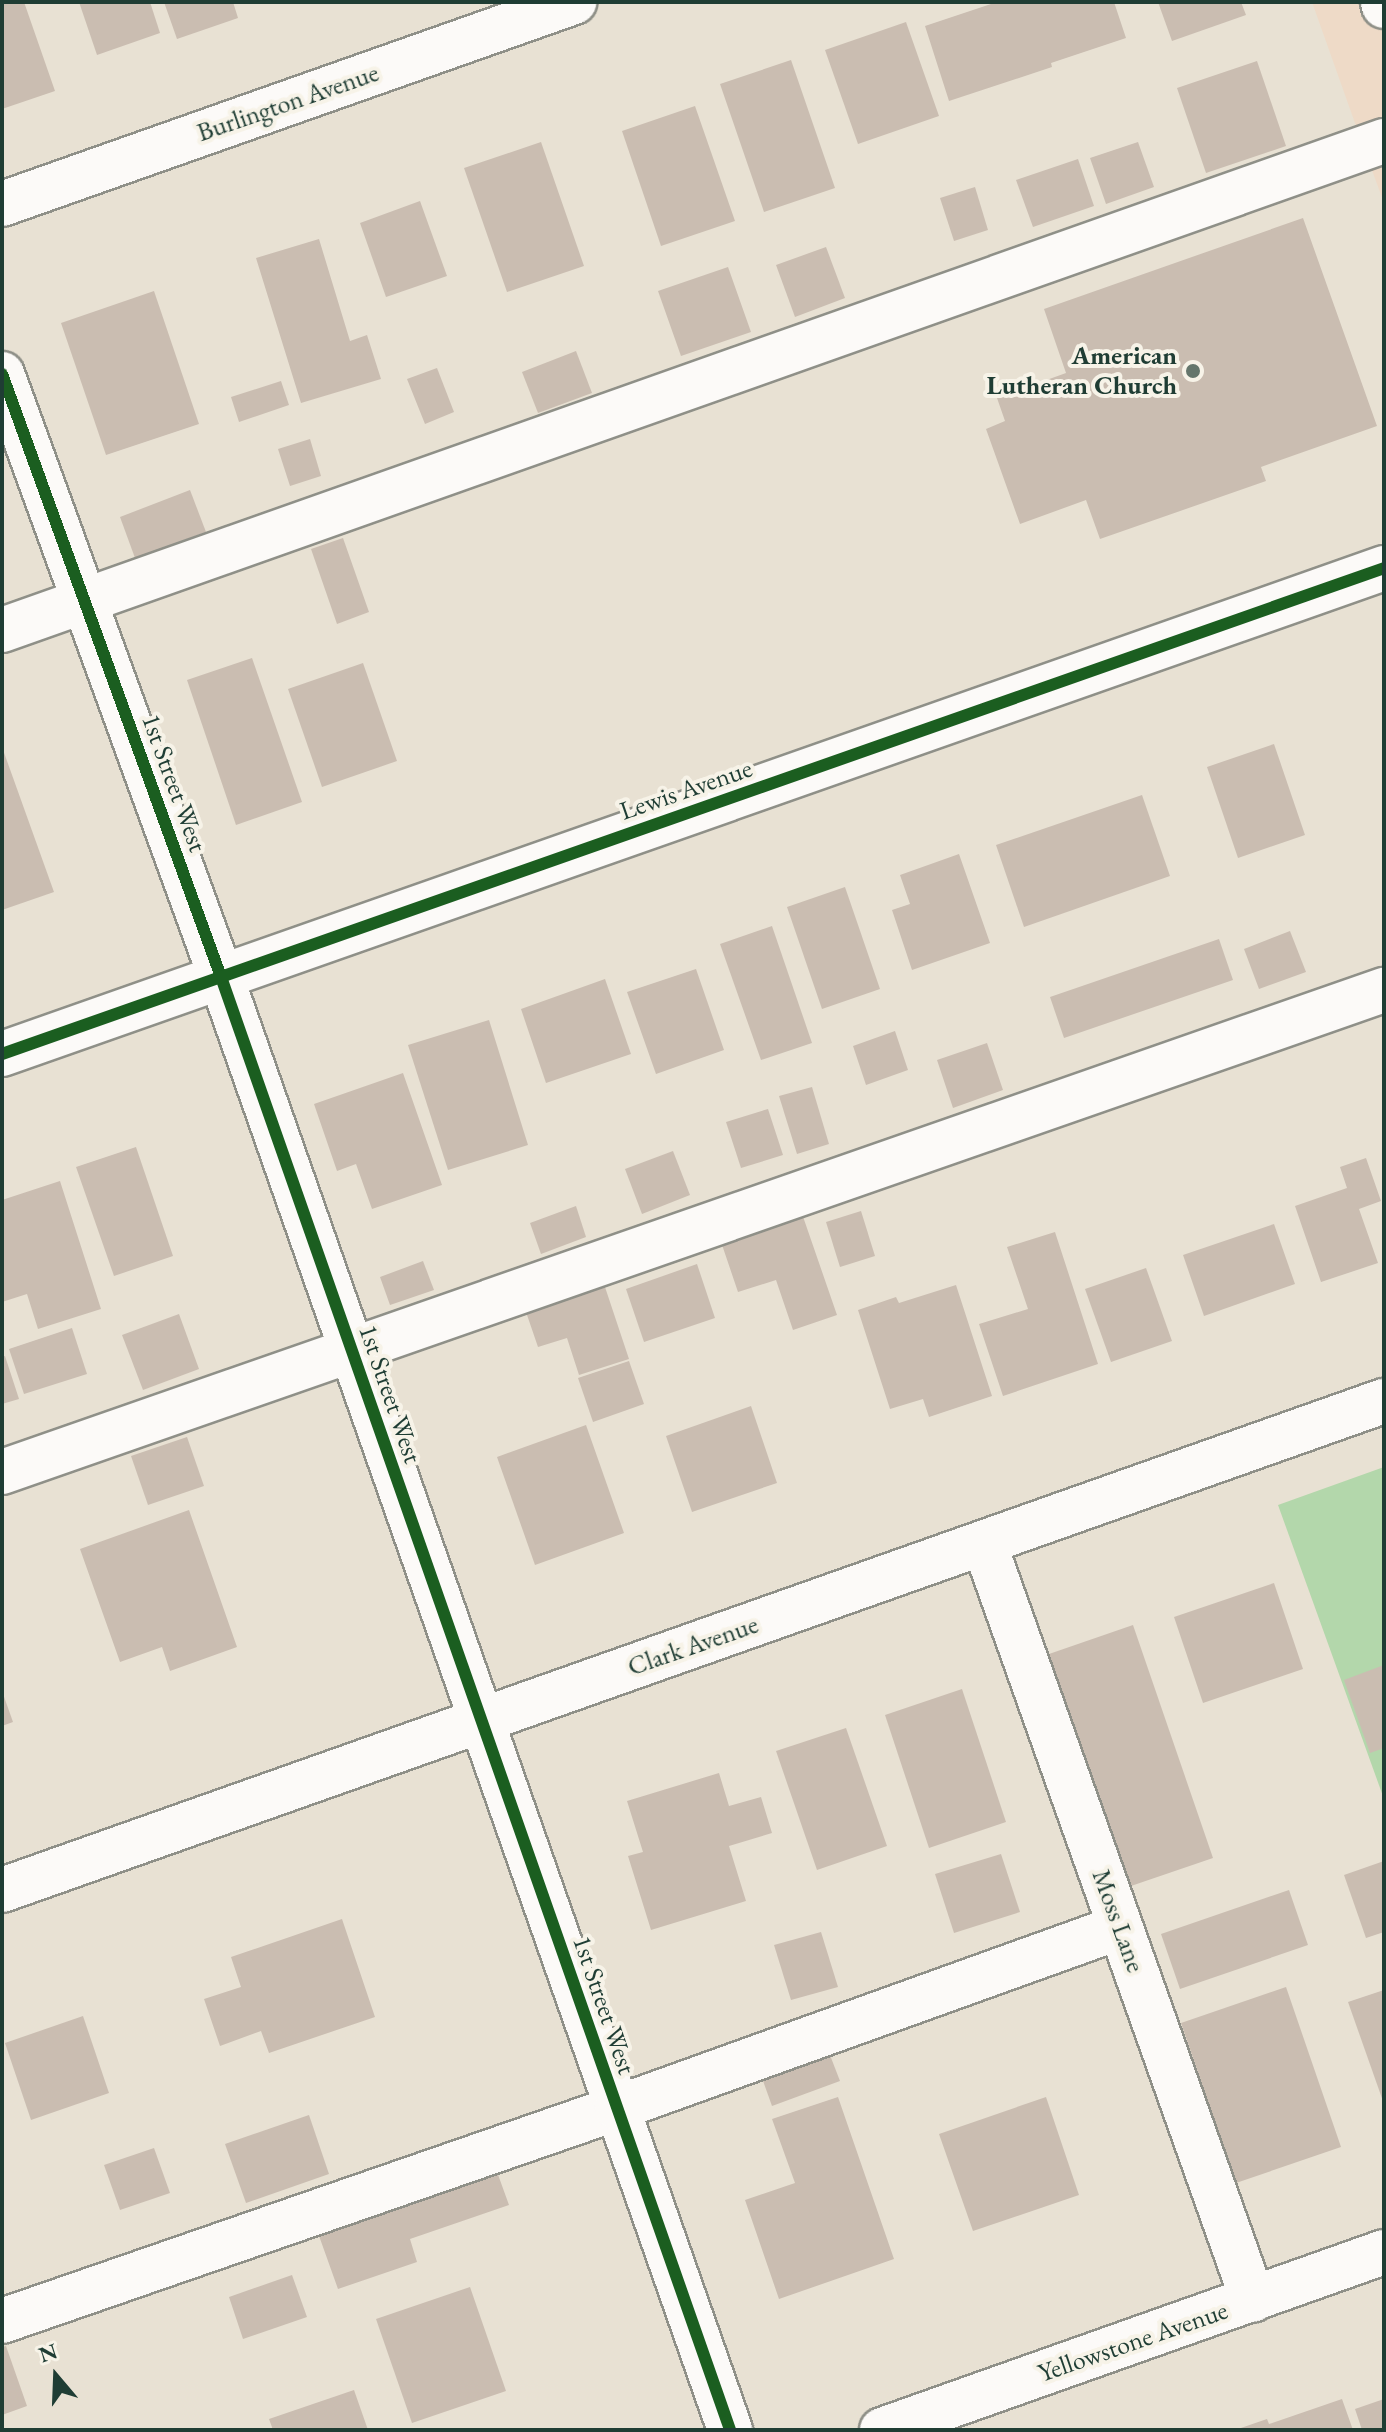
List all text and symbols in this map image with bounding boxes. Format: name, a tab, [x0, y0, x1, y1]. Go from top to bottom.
street label: Burlington Avenue	[193, 57, 383, 149]
place label: American Lutheran Church	[987, 340, 1177, 402]
marker: American Lutheran Church	[1184, 362, 1202, 380]
street label: 1st Street West	[135, 710, 213, 856]
street label: Lewis Avenue	[616, 753, 756, 827]
street label: 1st Street West	[352, 1321, 428, 1467]
street label: Clark Avenue	[624, 1609, 762, 1683]
street label: Moss Lane	[1085, 1865, 1151, 1977]
street label: 1st Street West	[566, 1932, 642, 2078]
street label: Yellowstone Avenue	[1034, 2295, 1232, 2389]
north arrow	[16, 2336, 96, 2416]
text: N	[35, 2336, 61, 2369]

